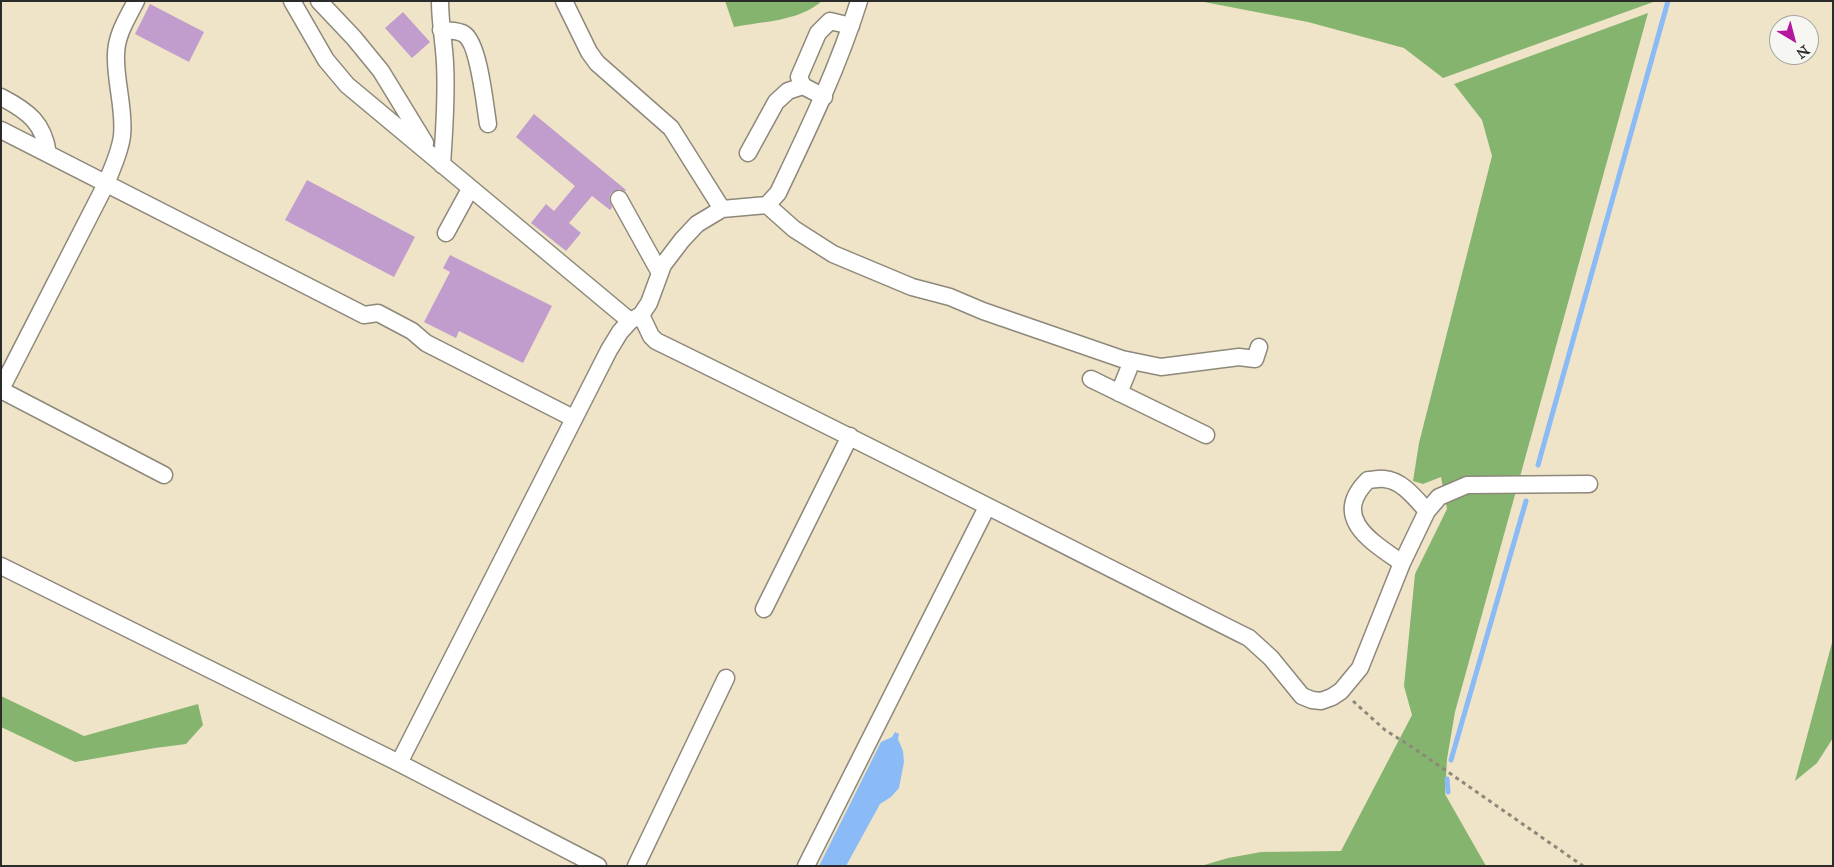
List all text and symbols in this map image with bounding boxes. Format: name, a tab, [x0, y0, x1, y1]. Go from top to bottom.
north arrow	[1769, 15, 1819, 65]
text: N	[1793, 41, 1813, 62]

